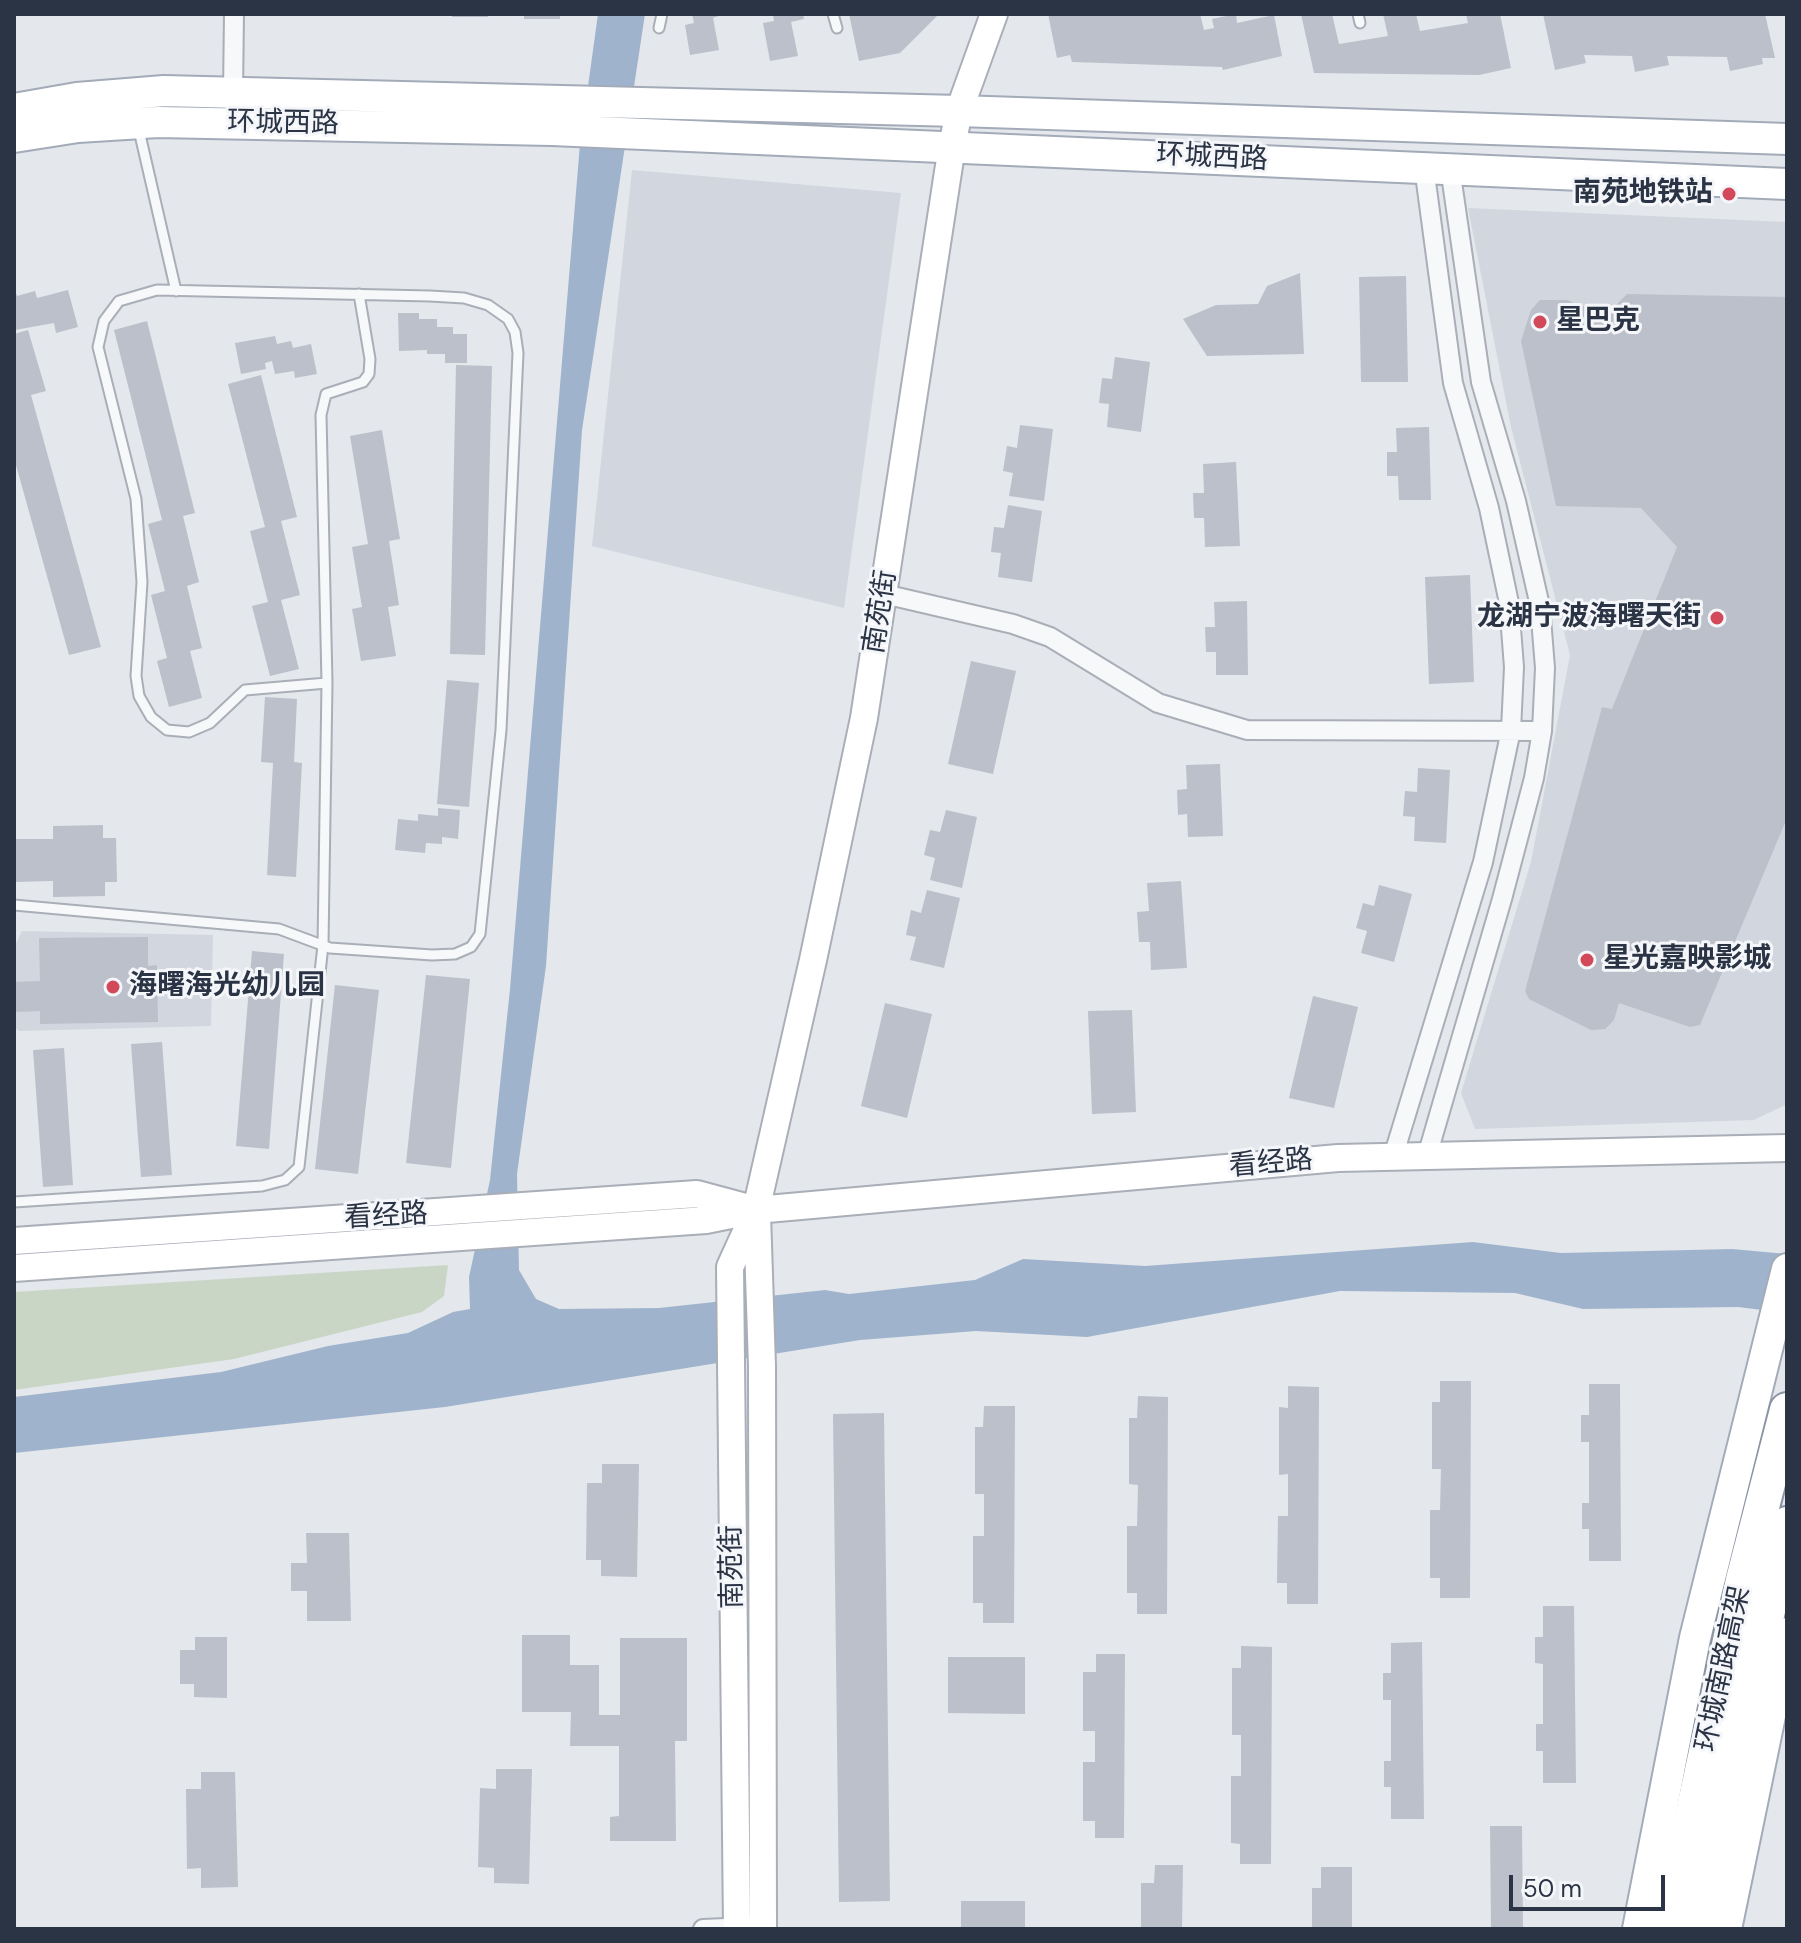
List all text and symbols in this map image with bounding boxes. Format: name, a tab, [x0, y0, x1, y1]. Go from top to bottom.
street label: 环城西路	[227, 106, 339, 142]
street label: 环城西路	[1155, 138, 1269, 178]
place label: 南苑地铁站	[1573, 177, 1713, 211]
marker: 南苑地铁站	[1720, 185, 1738, 203]
place label: 星巴克	[1556, 305, 1640, 339]
marker: 星巴克	[1531, 313, 1549, 331]
street label: 南苑街	[858, 568, 904, 656]
place label: 龙湖宁波海曙天街	[1477, 601, 1701, 635]
marker: 龙湖宁波海曙天街	[1708, 609, 1726, 627]
place label: 星光嘉映影城	[1603, 943, 1771, 977]
marker: 星光嘉映影城	[1578, 951, 1596, 969]
place label: 海曙海光幼儿园	[129, 970, 325, 1004]
marker: 海曙海光幼儿园	[104, 978, 122, 996]
street label: 看经路	[1228, 1144, 1314, 1184]
street label: 看经路	[343, 1198, 429, 1236]
street label: 南苑街	[715, 1525, 751, 1609]
street label: 环城南路高架	[1690, 1583, 1758, 1755]
scale bar	[1513, 1859, 1669, 1909]
text: 50 m	[1523, 1873, 1582, 1904]

